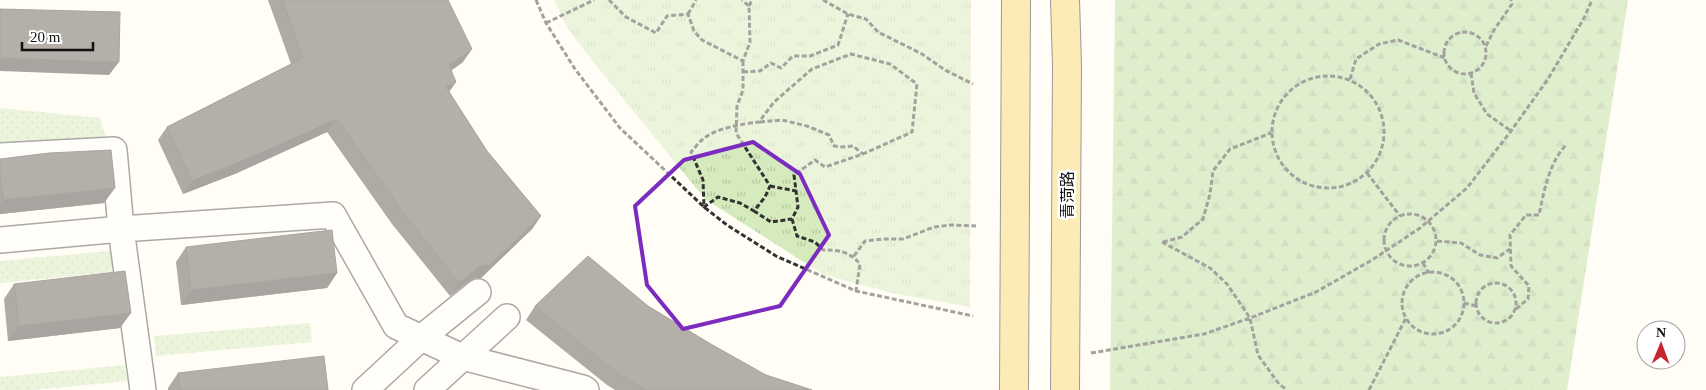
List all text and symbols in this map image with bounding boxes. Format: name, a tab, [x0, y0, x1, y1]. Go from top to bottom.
scale bar	[22, 20, 94, 52]
text: 20 m	[30, 29, 61, 45]
street label: 青菏路	[1059, 171, 1076, 219]
north arrow	[1636, 320, 1686, 370]
text: N	[1656, 325, 1666, 340]

